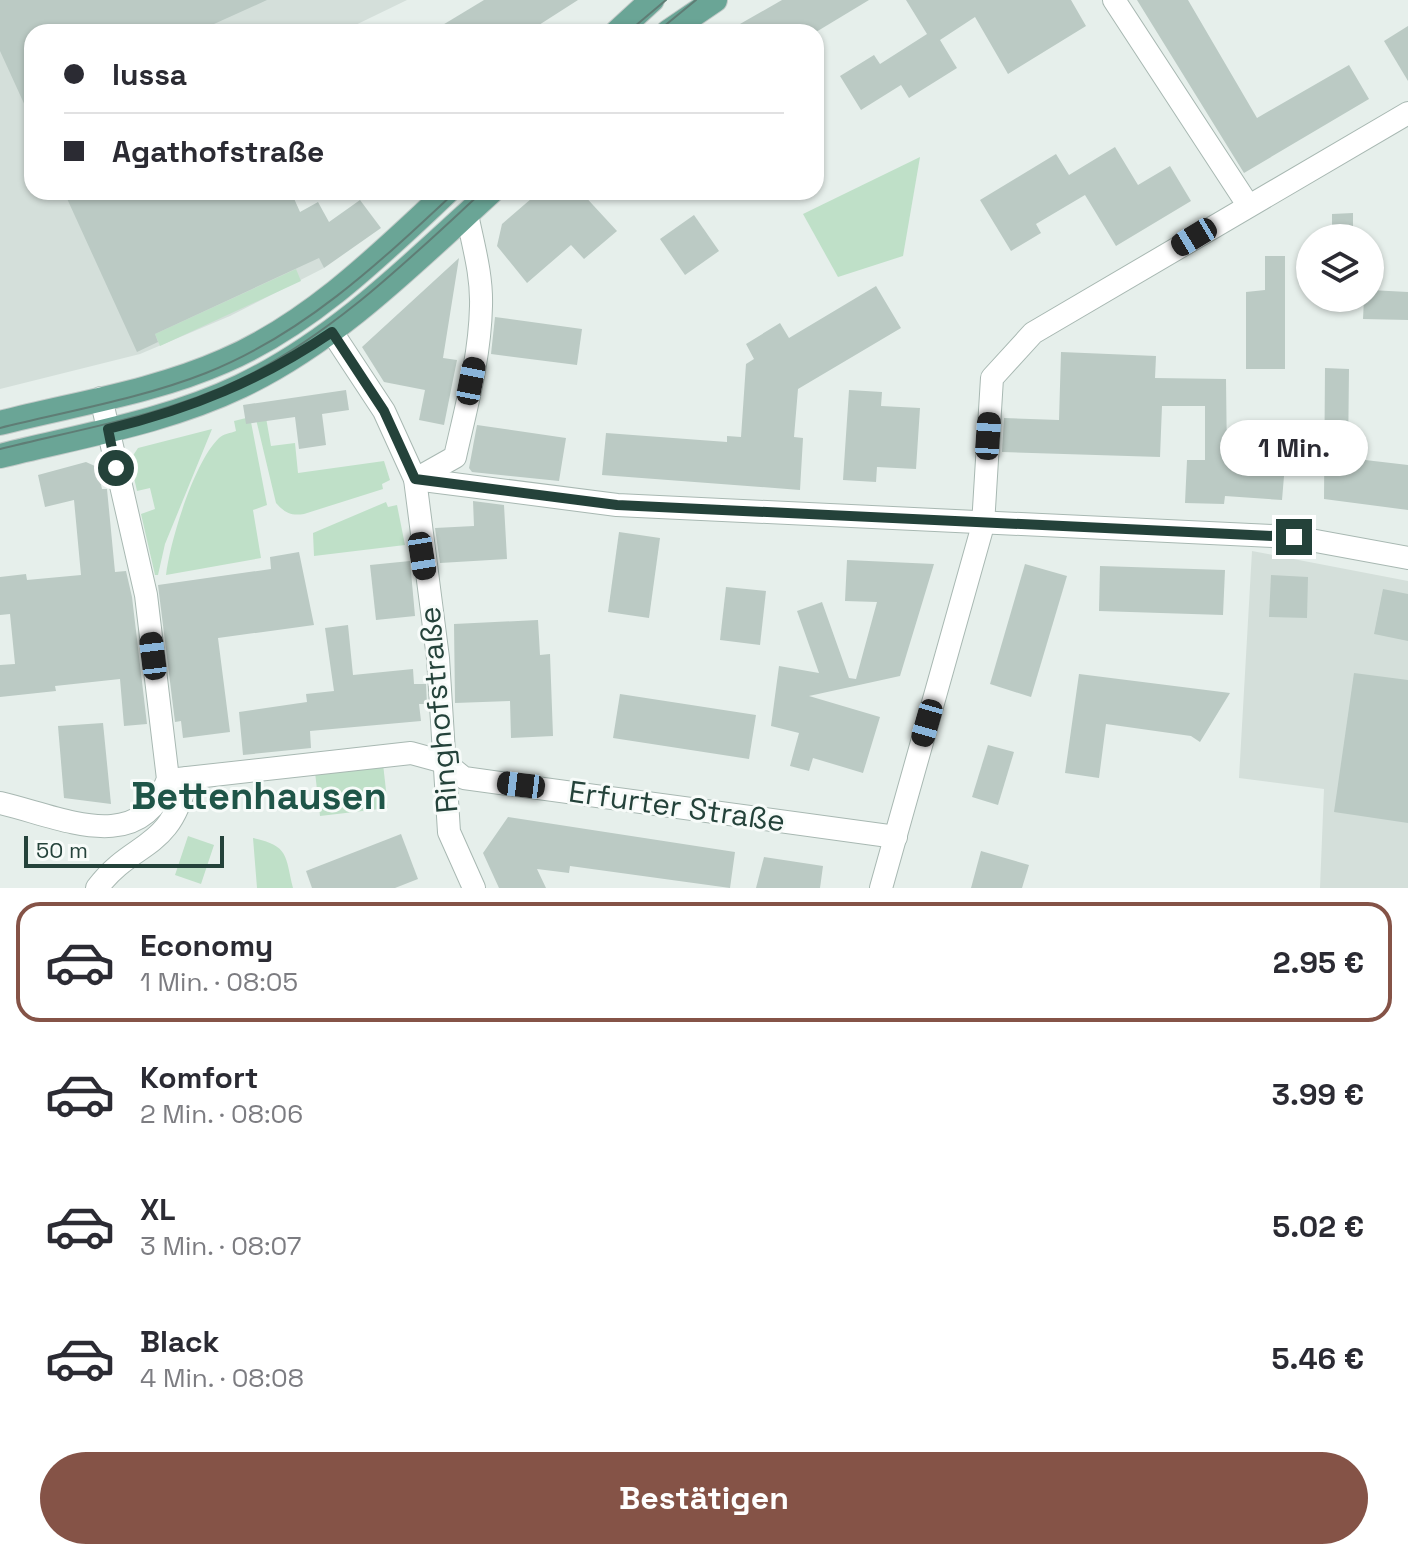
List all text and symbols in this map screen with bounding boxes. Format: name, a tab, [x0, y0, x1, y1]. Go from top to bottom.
text: lussa	[112, 55, 187, 94]
text: Agathofstraße	[112, 132, 324, 171]
car	[1167, 214, 1221, 260]
map controls	[1296, 224, 1384, 312]
button: layers	[1296, 224, 1384, 312]
car	[455, 355, 487, 407]
car	[974, 411, 1002, 461]
callout: 1 Min.	[1220, 421, 1368, 477]
text: 1 Min.	[1258, 431, 1330, 465]
route start	[98, 450, 134, 486]
route end	[1276, 519, 1312, 555]
car	[406, 530, 438, 582]
street label: Ringhofstraße	[410, 605, 466, 815]
car	[138, 631, 168, 681]
car	[909, 697, 945, 749]
car	[496, 770, 546, 800]
district label: Bettenhausen	[131, 772, 387, 820]
street label: Erfurter Straße	[566, 772, 788, 840]
scale bar	[24, 832, 224, 868]
text: 50 m	[36, 836, 88, 864]
icon: car	[44, 926, 116, 998]
text: Economy	[140, 926, 273, 965]
text: 2.95 €	[1273, 943, 1364, 982]
text: 1 Min. · 08:05	[140, 965, 298, 999]
icon: car	[44, 1058, 116, 1130]
text: Komfort	[140, 1058, 258, 1097]
text: 3.99 €	[1272, 1075, 1364, 1114]
text: 2 Min. · 08:06	[140, 1097, 303, 1131]
icon: car	[44, 1190, 116, 1262]
text: XL	[140, 1190, 176, 1229]
text: 5.02 €	[1272, 1207, 1364, 1246]
text: 3 Min. · 08:07	[140, 1229, 301, 1263]
icon: car	[44, 1322, 116, 1394]
text: Black	[140, 1322, 219, 1361]
text: 5.46 €	[1271, 1339, 1364, 1378]
text: 4 Min. · 08:08	[140, 1361, 304, 1395]
button: Bestätigen	[40, 1452, 1368, 1544]

